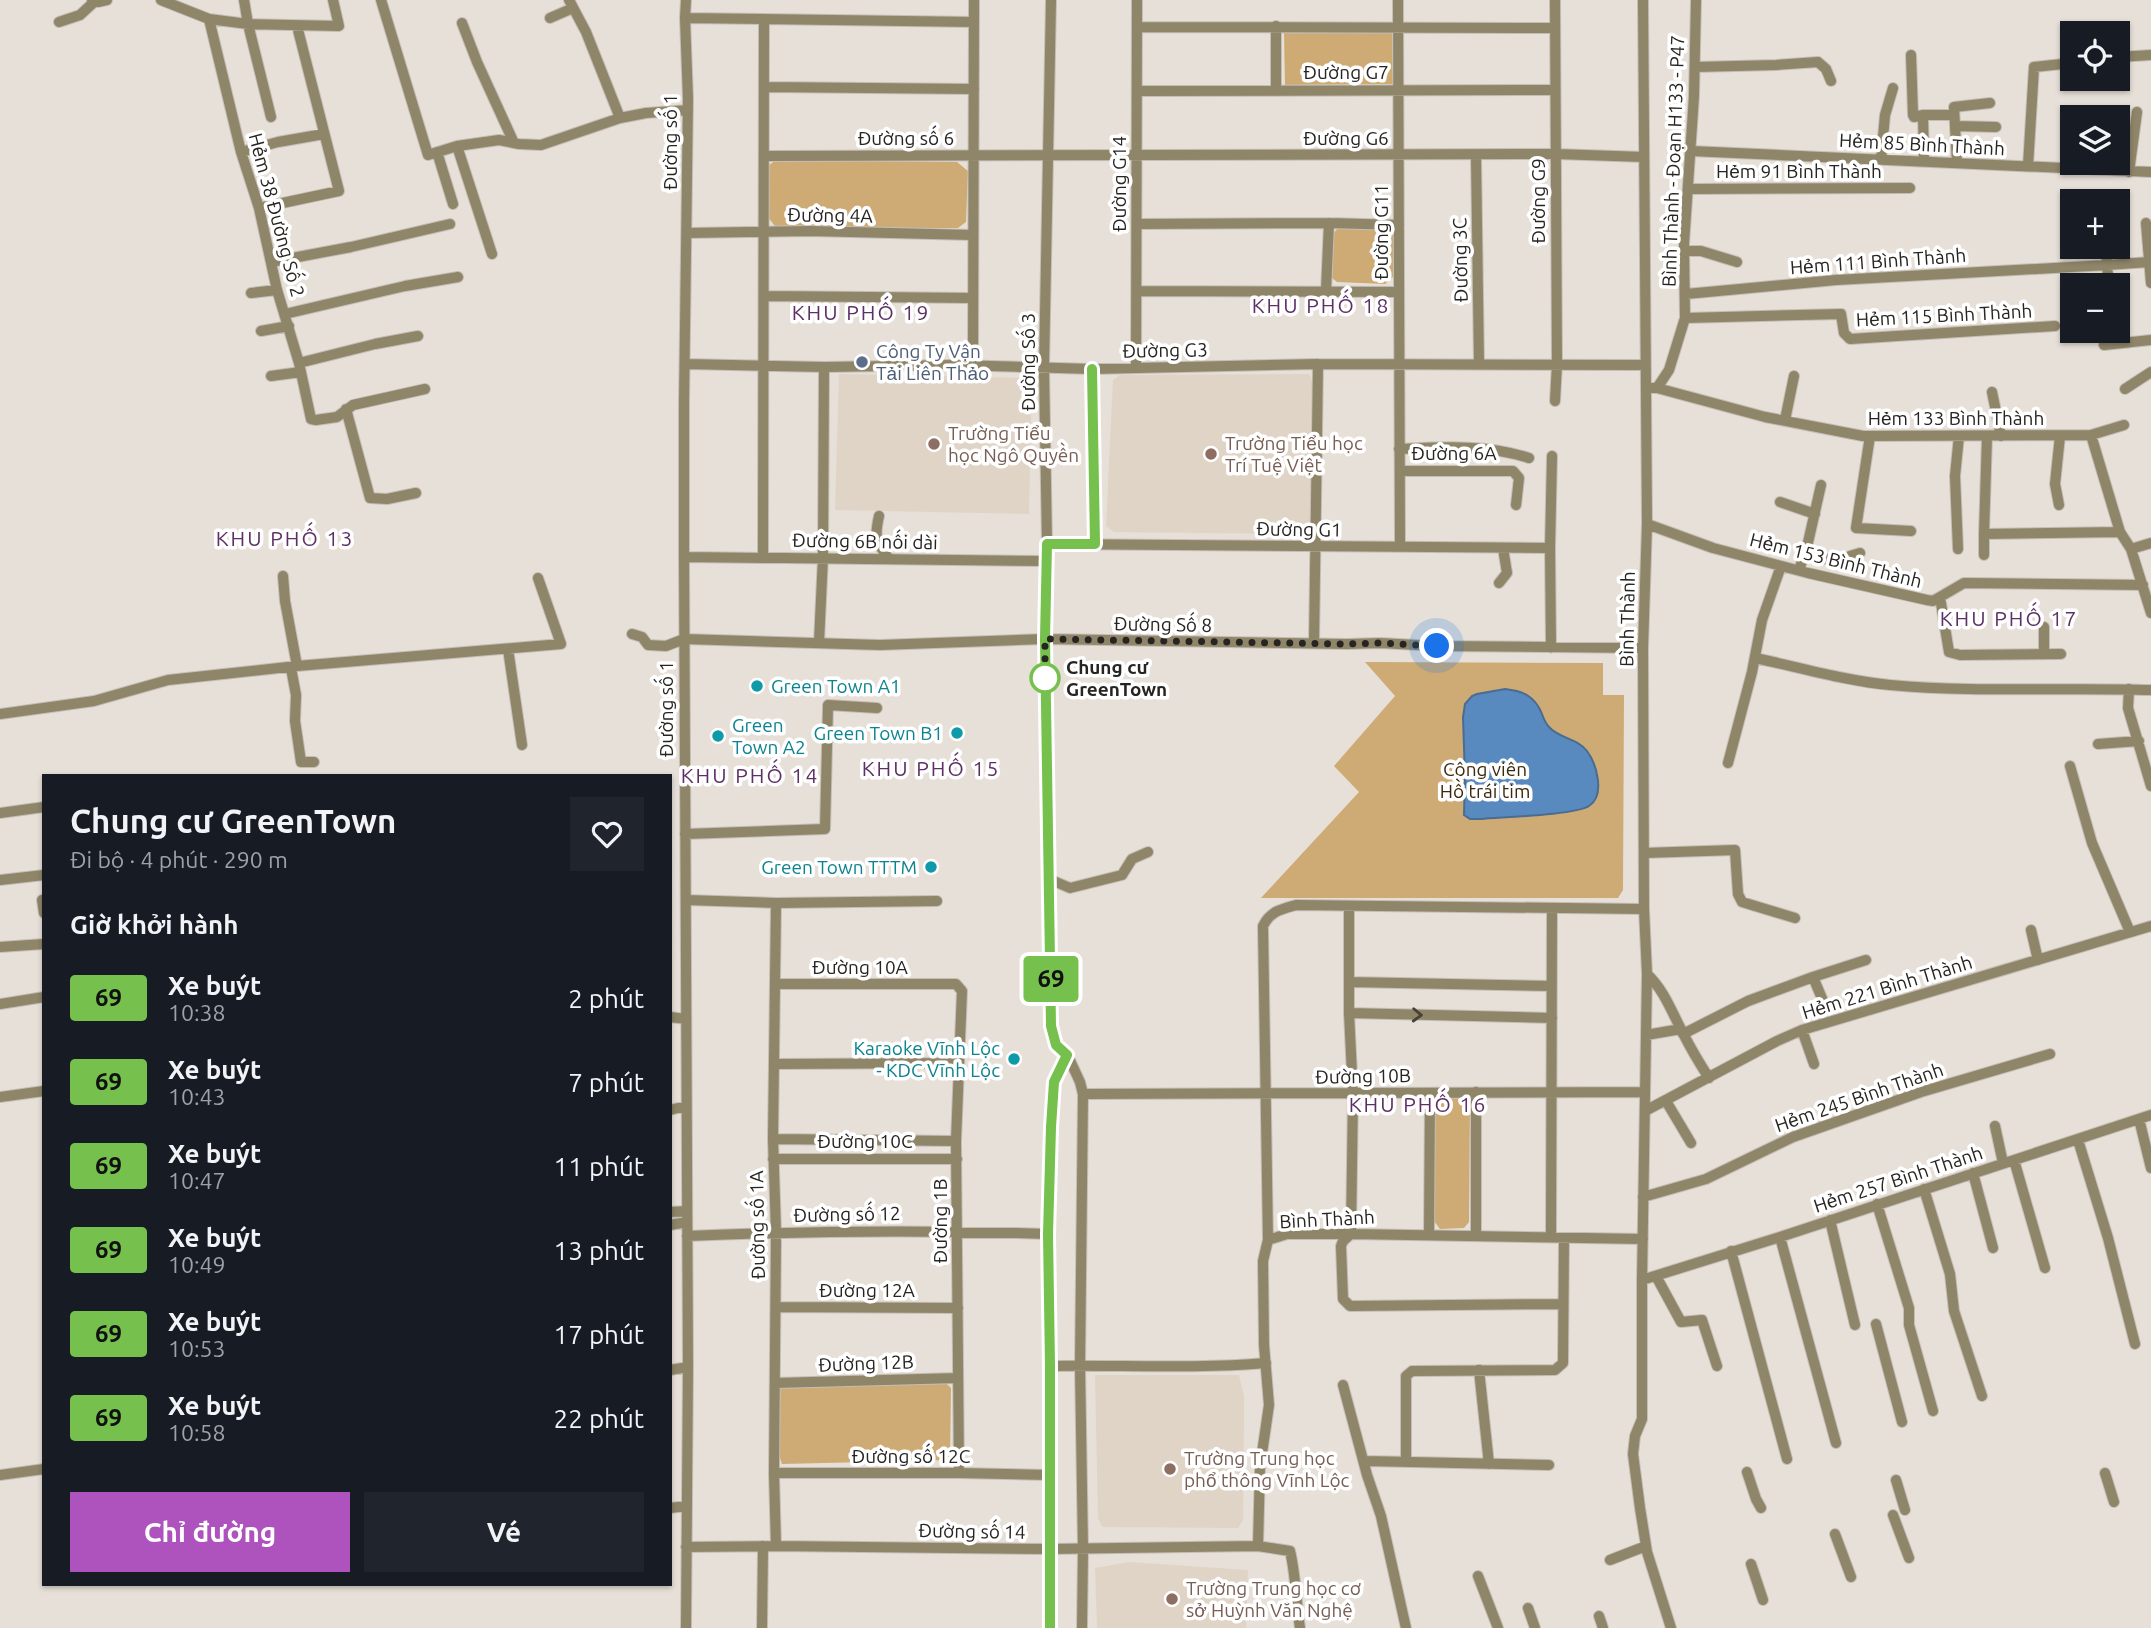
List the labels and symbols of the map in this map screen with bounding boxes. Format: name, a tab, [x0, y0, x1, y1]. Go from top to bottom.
street label: Bình Thành - Đoạn H133 - P47	[1658, 35, 1688, 287]
street label: Đường G7	[1303, 61, 1389, 83]
street label: Đường số 1	[657, 94, 681, 190]
street label: Đường số 6	[858, 125, 954, 149]
street label: Đường G6	[1303, 127, 1389, 149]
street label: Hẻm 85 Bình Thành	[1839, 129, 2005, 159]
street label: Hẻm 38 Đường Số 2	[245, 130, 311, 299]
street label: Đường G14	[1108, 136, 1130, 232]
street label: Đường G9	[1527, 158, 1549, 244]
street label: Hẻm 91 Bình Thành	[1716, 160, 1882, 182]
street label: Đường G11	[1370, 184, 1392, 280]
street label: Đường 4A	[787, 203, 873, 227]
street label: Đường 3C	[1448, 217, 1472, 302]
street label: Hẻm 111 Bình Thành	[1789, 244, 1967, 278]
district label: KHU PHỐ 18	[1252, 288, 1390, 317]
district label: KHU PHỐ 19	[792, 295, 930, 324]
street label: Hẻm 115 Bình Thành	[1855, 299, 2033, 331]
street label: Đường Số 3	[1015, 313, 1039, 411]
street label: Đường G3	[1122, 338, 1208, 362]
place label: Công Ty Vận Tải Liên Thảo	[876, 340, 989, 384]
marker: Công Ty Vận Tải Liên Thảo	[854, 354, 870, 370]
street label: Hẻm 133 Bình Thành	[1868, 407, 2044, 429]
place label: Trường Tiểu học Ngô Quyền	[948, 422, 1079, 466]
place label: Trường Tiểu học Trí Tuệ Việt	[1225, 432, 1363, 476]
marker: Trường Tiểu học Ngô Quyền	[926, 436, 942, 452]
street label: Đường 6A	[1411, 442, 1497, 464]
marker: Trường Tiểu học Trí Tuệ Việt	[1203, 446, 1219, 462]
street label: Đường G1	[1256, 517, 1342, 541]
district label: KHU PHỐ 13	[216, 521, 354, 550]
street label: Đường 6B nối dài	[792, 527, 938, 553]
street label: Hẻm 153 Bình Thành	[1748, 528, 1924, 592]
street label: Bình Thành	[1615, 571, 1639, 667]
district label: KHU PHỐ 17	[1940, 601, 2078, 630]
street label: Đường Số 8	[1114, 610, 1212, 636]
your location	[1419, 628, 1454, 663]
place label: Chung cư GreenTown	[1066, 656, 1167, 700]
street label: Đường số 1	[653, 661, 677, 757]
marker: Chung cư GreenTown	[1030, 663, 1060, 693]
place label: Green Town A1	[771, 675, 901, 697]
marker: Green Town A1	[749, 678, 765, 694]
place label: Green Town A2	[732, 714, 806, 758]
place label: Green Town B1	[814, 722, 943, 744]
marker: Green Town B1	[949, 725, 965, 741]
marker: Green Town A2	[710, 728, 726, 744]
district label: KHU PHỐ 15	[862, 751, 1000, 780]
district label: KHU PHỐ 14	[681, 758, 819, 787]
park label: Công viên Hồ trái tim	[1440, 758, 1530, 802]
place label: Green Town TTTM	[761, 856, 917, 878]
marker: Green Town TTTM	[923, 859, 939, 875]
street label: Hẻm 221 Bình Thành	[1799, 951, 1975, 1023]
street label: Đường 10A	[812, 956, 909, 978]
line badge: 69	[1020, 956, 1082, 1002]
one-way arrow	[1412, 1007, 1423, 1022]
place label: Karaoke Vĩnh Lộc - KDC Vĩnh Lộc	[854, 1037, 1000, 1081]
marker: Karaoke Vĩnh Lộc - KDC Vĩnh Lộc	[1006, 1051, 1022, 1067]
street label: Hẻm 245 Bình Thành	[1772, 1058, 1946, 1136]
street label: Đường 10B	[1315, 1064, 1411, 1088]
district label: KHU PHỐ 16	[1349, 1087, 1487, 1116]
street label: Đường 10C	[817, 1130, 913, 1152]
street label: Hẻm 257 Bình Thành	[1811, 1141, 1985, 1217]
street label: Đường số 1A	[743, 1170, 769, 1280]
street label: Đường 1B	[929, 1179, 951, 1263]
street label: Đường số 12	[793, 1200, 901, 1226]
street label: Bình Thành	[1279, 1206, 1375, 1232]
street label: Đường 12A	[819, 1279, 916, 1301]
street label: Đường 12B	[818, 1350, 914, 1376]
street label: Đường số 12C	[852, 1443, 971, 1467]
place label: Trường Trung học phổ thông Vĩnh Lộc	[1184, 1447, 1350, 1491]
marker: Trường Trung học phổ thông Vĩnh Lộc	[1162, 1461, 1178, 1477]
street label: Đường số 14	[918, 1517, 1026, 1543]
place label: Trường Trung học cơ sở Huỳnh Văn Nghệ	[1186, 1577, 1361, 1621]
marker: Trường Trung học cơ sở Huỳnh Văn Nghệ	[1164, 1591, 1180, 1607]

